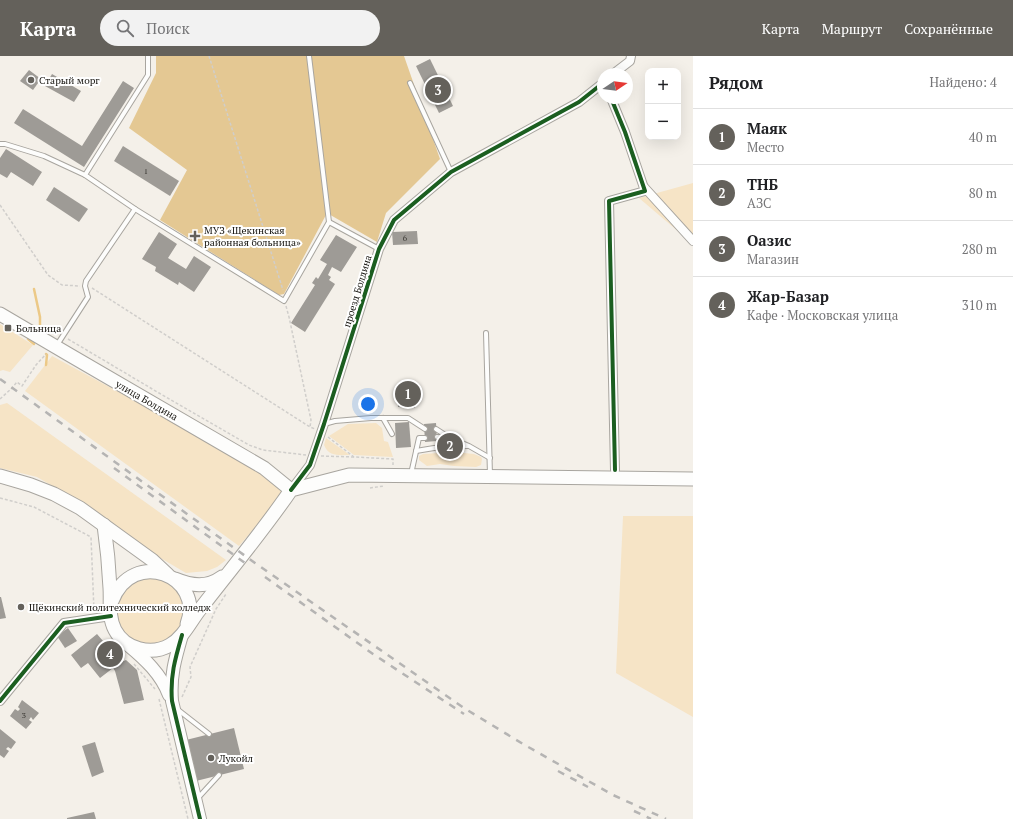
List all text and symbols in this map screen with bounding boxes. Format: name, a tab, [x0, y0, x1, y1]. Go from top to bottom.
search box	[100, 10, 380, 46]
text: Карта	[20, 16, 76, 41]
icon: search	[114, 17, 136, 39]
text: Поиск	[146, 18, 190, 38]
text: Карта	[762, 19, 800, 38]
text: Маршрут	[822, 19, 882, 38]
text: Сохранённые	[904, 19, 993, 38]
north arrow	[597, 68, 633, 104]
map controls	[645, 68, 681, 140]
button: +	[645, 68, 681, 104]
text: Рядом	[709, 71, 763, 94]
text: Найдено: 4	[930, 73, 997, 91]
place label: Старый морг	[39, 74, 100, 87]
marker: Старый морг	[26, 75, 36, 85]
pin: 3	[425, 75, 451, 105]
button: −	[645, 104, 681, 140]
text: Маяк	[747, 118, 787, 138]
text: 1	[718, 128, 726, 146]
text: 40 m	[969, 128, 997, 146]
text: Место	[747, 138, 784, 156]
house number: 1	[144, 166, 148, 176]
text: ТНБ	[747, 174, 778, 194]
text: 2	[718, 184, 726, 202]
text: 80 m	[969, 184, 997, 202]
text: АЗС	[747, 194, 771, 212]
place label: МУЗ «Щекинская районная больница»	[204, 224, 301, 249]
marker: МУЗ «Щекинская районная больница»	[189, 230, 201, 242]
text: Оазис	[747, 230, 791, 250]
house number: 6	[403, 233, 408, 243]
text: 3	[718, 240, 726, 258]
text: 280 m	[962, 240, 997, 258]
text: Магазин	[747, 250, 799, 268]
street label: проезд Болдина	[340, 253, 375, 329]
text: Жар-Базар	[747, 286, 829, 306]
text: 4	[718, 296, 726, 314]
text: 310 m	[962, 296, 997, 314]
text: Кафе · Московская улица	[747, 306, 898, 324]
place label: Больница	[16, 322, 61, 335]
marker: Больница	[3, 323, 13, 333]
street label: улица Болдина	[112, 377, 180, 423]
pin: 1	[395, 379, 421, 409]
your location	[358, 394, 378, 414]
pin: 2	[437, 431, 463, 461]
place label: Щёкинский политехнический колледж	[29, 601, 212, 614]
marker: Щёкинский политехнический колледж	[16, 602, 26, 612]
pin: 4	[97, 639, 123, 669]
house number: 3	[22, 710, 26, 720]
place label: Лукойл	[218, 752, 254, 765]
marker: Лукойл	[206, 753, 216, 763]

